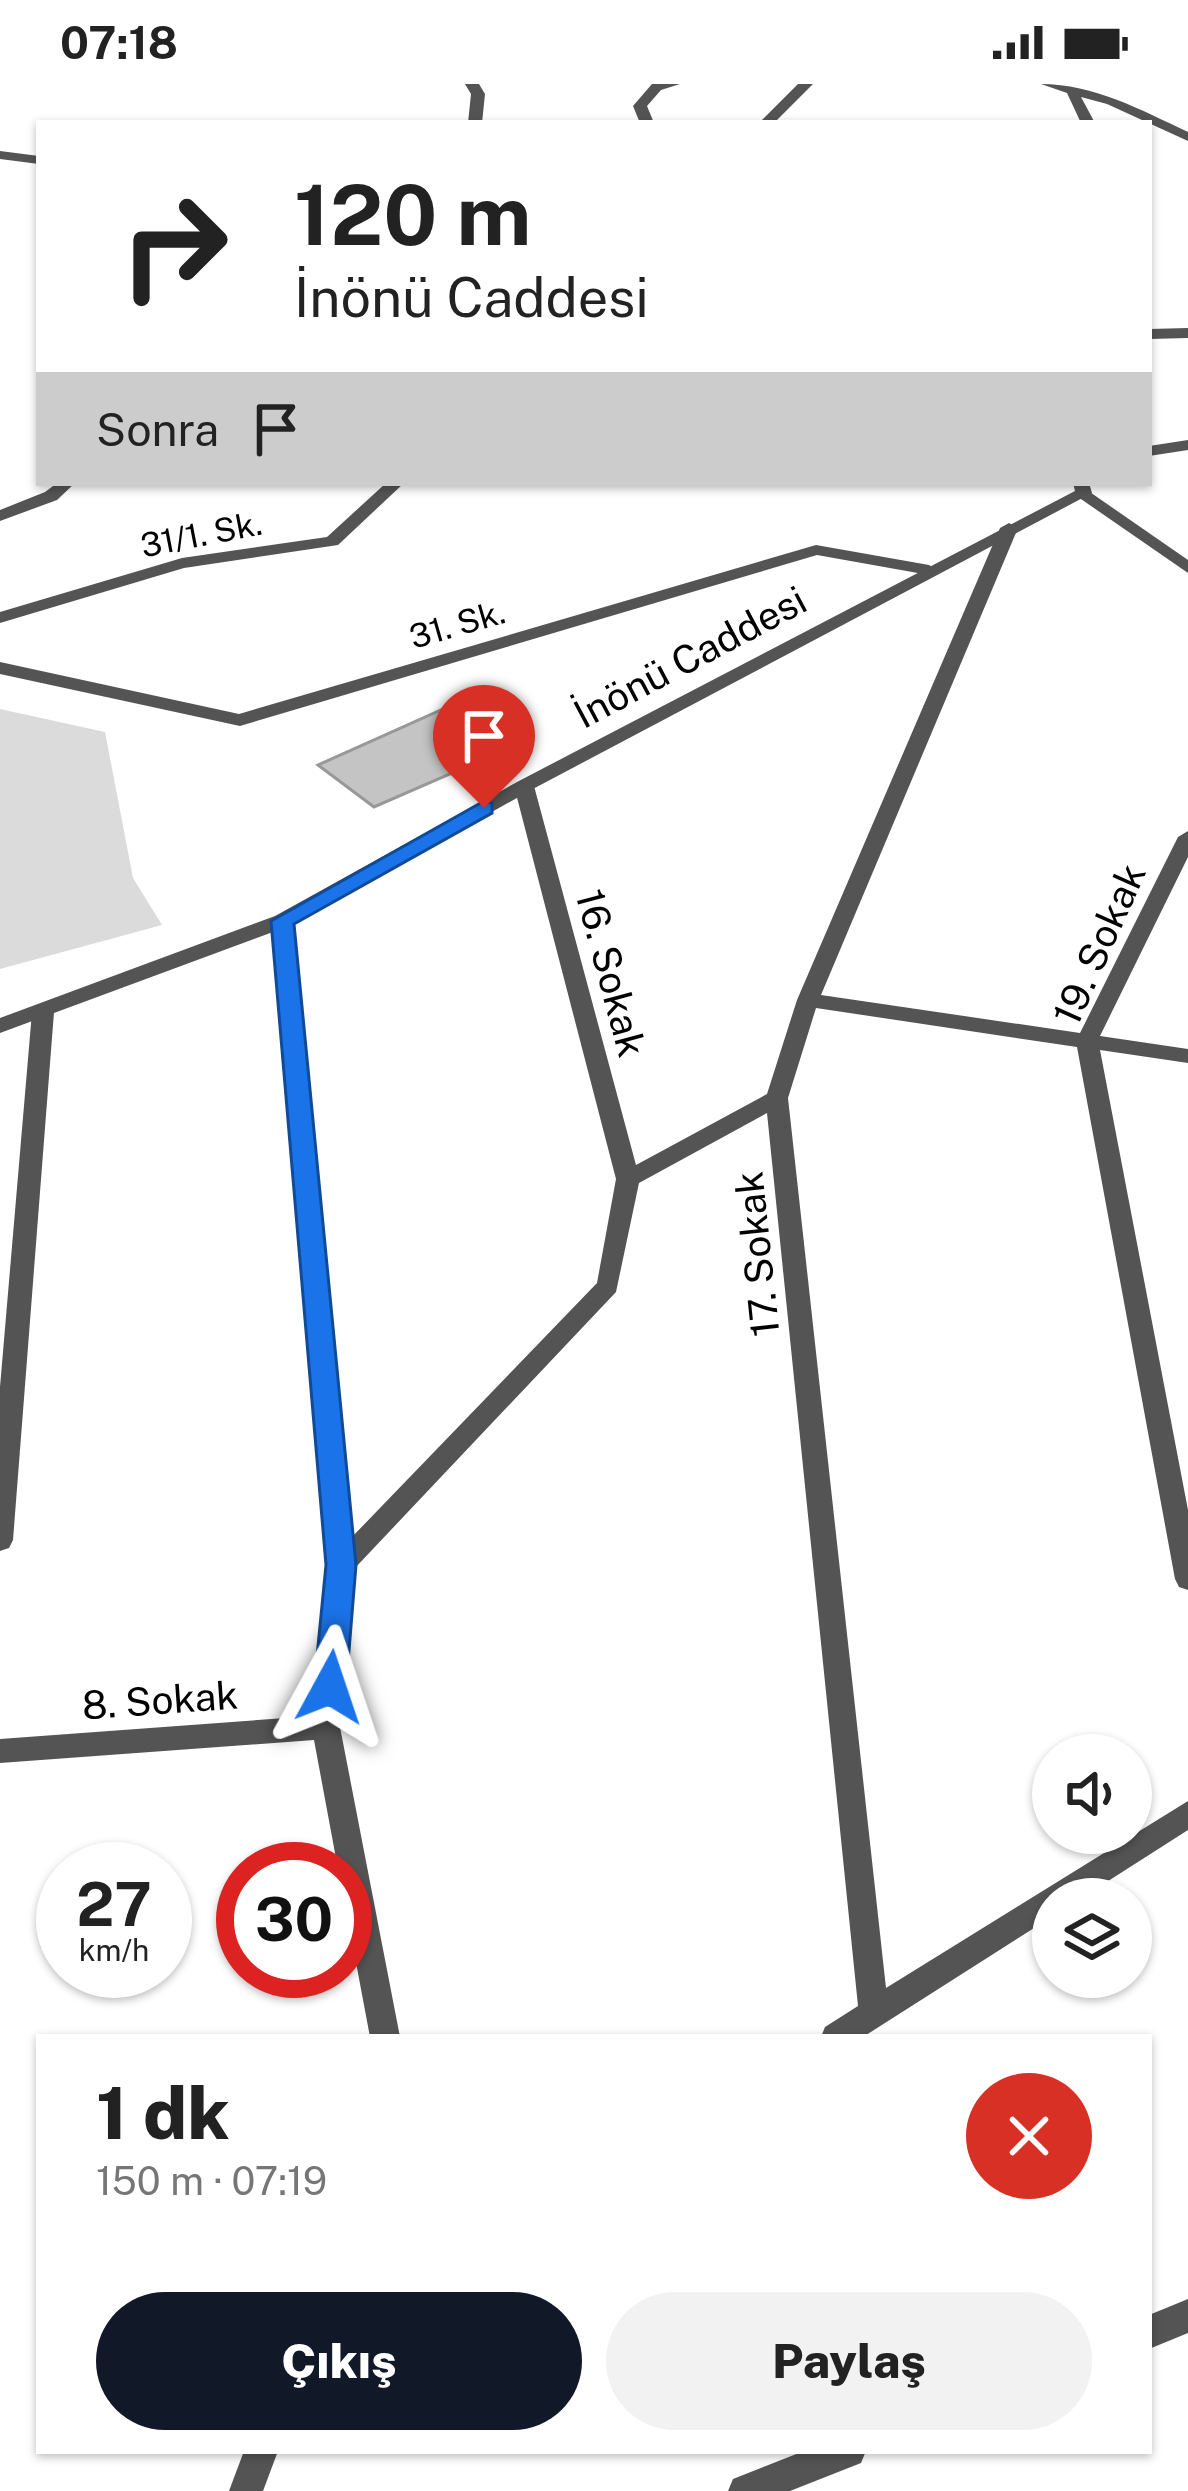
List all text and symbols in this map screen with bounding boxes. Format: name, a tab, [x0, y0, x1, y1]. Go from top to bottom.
text: 07:18	[60, 16, 178, 69]
text: 120 m	[294, 165, 532, 264]
icon: right	[96, 168, 252, 324]
text: İnönü Caddesi	[294, 266, 649, 329]
icon: arrive	[243, 396, 309, 462]
text: Sonra	[96, 403, 219, 456]
street label: 31/1. Sk.	[137, 504, 265, 564]
street label: İnönü Caddesi	[566, 577, 814, 737]
street label: 31. Sk.	[405, 592, 509, 656]
pin	[433, 685, 535, 808]
icon: arrive	[451, 703, 517, 769]
street label: 19. Sokak	[1043, 856, 1155, 1032]
street label: 16. Sokak	[567, 884, 655, 1062]
street label: 17. Sokak	[725, 1169, 789, 1339]
position arrow	[267, 1624, 393, 1750]
street label: 8. Sokak	[80, 1672, 240, 1728]
map controls	[1032, 1734, 1152, 1998]
button: sound	[1032, 1734, 1152, 1854]
speed limit sign: 30	[216, 1842, 372, 1998]
text: 27	[76, 1869, 152, 1940]
button: layers	[1032, 1878, 1152, 1998]
text: km/h	[79, 1932, 149, 1968]
text: 1 dk	[96, 2071, 230, 2155]
button: close	[966, 2073, 1092, 2199]
text: 150 m · 07:19	[96, 2158, 327, 2204]
button: Çıkış	[96, 2292, 582, 2430]
button: Paylaş	[606, 2292, 1092, 2430]

